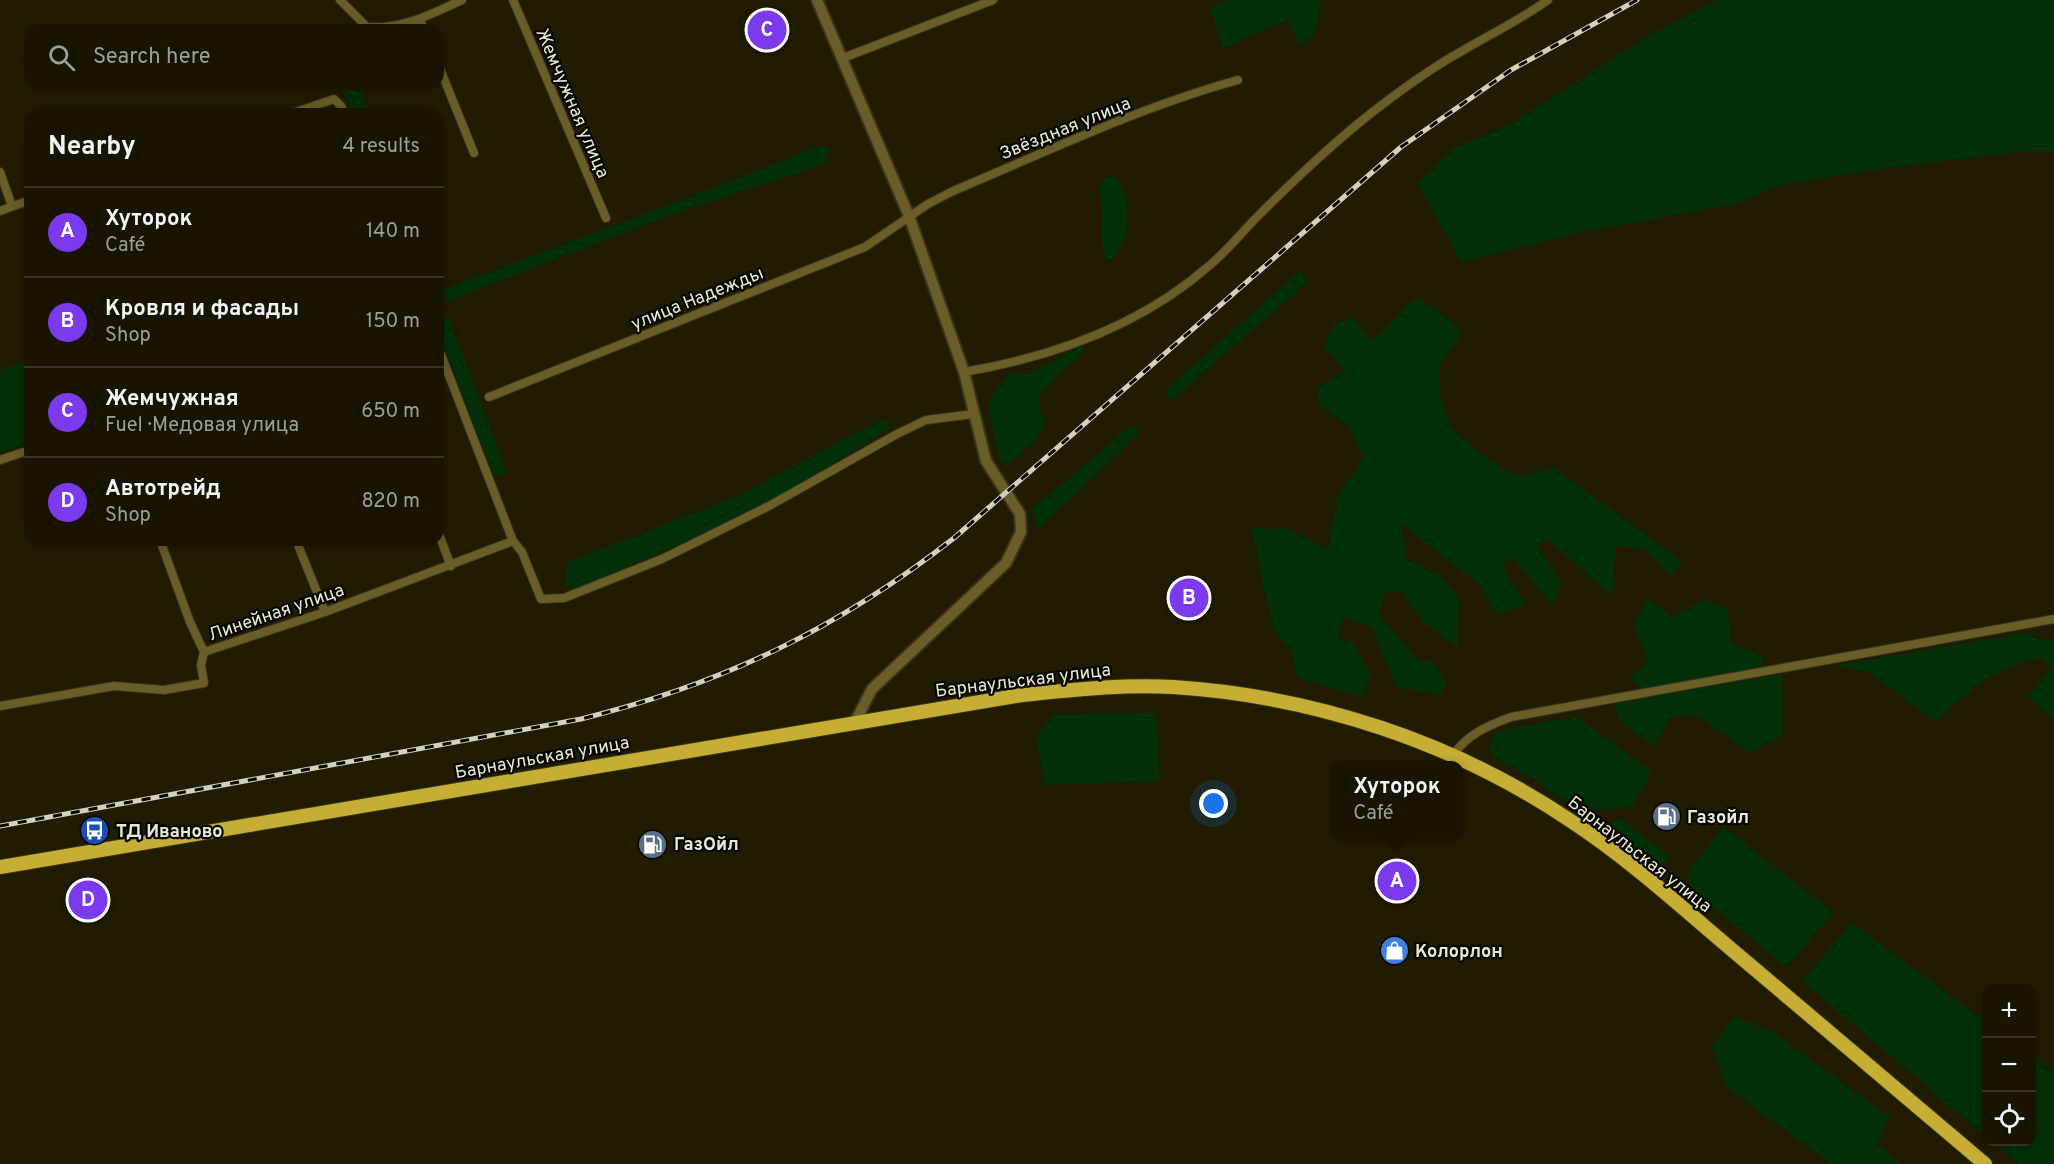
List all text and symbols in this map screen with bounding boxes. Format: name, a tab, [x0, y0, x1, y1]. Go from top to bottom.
pin: C	[748, 8, 786, 52]
search box	[24, 24, 444, 90]
street label: Жемчужная улица	[530, 25, 614, 182]
icon: search	[45, 41, 78, 74]
text: Search here	[93, 44, 211, 71]
street label: Звёздная улица	[997, 93, 1134, 166]
text: Nearby	[48, 131, 136, 164]
text: 4 results	[343, 134, 420, 160]
text: Хуторок	[105, 206, 193, 233]
text: A	[60, 219, 75, 245]
text: 140 m	[366, 219, 420, 245]
text: Café	[105, 233, 145, 259]
street label: улица Надежды	[628, 262, 767, 336]
text: Кровля и фасады	[105, 296, 299, 323]
text: B	[61, 309, 74, 335]
text: 150 m	[366, 309, 420, 335]
text: Shop	[105, 323, 151, 349]
text: Жемчужная	[105, 386, 239, 413]
text: C	[61, 399, 74, 425]
text: 650 m	[361, 399, 420, 425]
text: Fuel · Медовая улица	[105, 413, 299, 439]
text: Автотрейд	[105, 476, 221, 503]
text: D	[60, 489, 75, 515]
text: 820 m	[361, 489, 420, 515]
text: Shop	[105, 503, 151, 529]
pin: B	[1170, 576, 1208, 620]
street label: Линейная улица	[206, 579, 347, 647]
street label: Барнаульская улица	[934, 659, 1112, 704]
street label: Барнаульская улица	[453, 732, 631, 785]
popup	[1331, 761, 1463, 839]
text: Хуторок	[1353, 774, 1441, 801]
your location	[1199, 789, 1228, 818]
street label: Барнаульская улица	[1562, 792, 1716, 919]
text: Café	[1353, 801, 1394, 827]
fuel station icon: Газойл	[1650, 801, 1682, 833]
place label: Газойл	[1687, 807, 1749, 830]
bus stop icon: ТД Иваново	[79, 815, 111, 847]
place label: ТД Иваново	[116, 821, 223, 844]
fuel station icon: ГазОйл	[637, 828, 669, 860]
place label: ГазОйл	[674, 834, 739, 857]
pin: A	[1378, 858, 1416, 904]
pin: D	[68, 878, 107, 922]
shop icon: Колорлон	[1378, 935, 1410, 967]
place label: Колорлон	[1415, 941, 1503, 964]
map controls	[1982, 984, 2036, 1146]
button: +	[1982, 984, 2036, 1038]
button: −	[1982, 1038, 2036, 1092]
button: locate	[1982, 1092, 2036, 1146]

